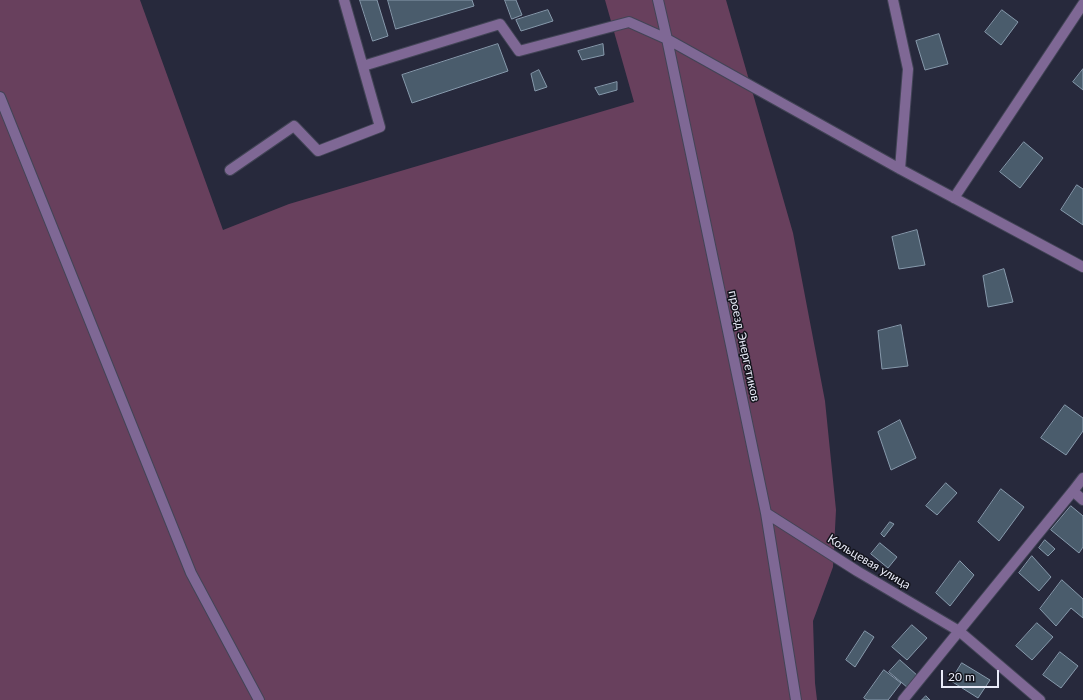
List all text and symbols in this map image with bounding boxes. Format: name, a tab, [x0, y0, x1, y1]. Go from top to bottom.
street label: проезд Энергетиков	[725, 289, 763, 403]
street label: Кольцевая улица	[825, 532, 913, 592]
scale bar	[943, 662, 1001, 688]
text: 20 m	[948, 669, 975, 684]

